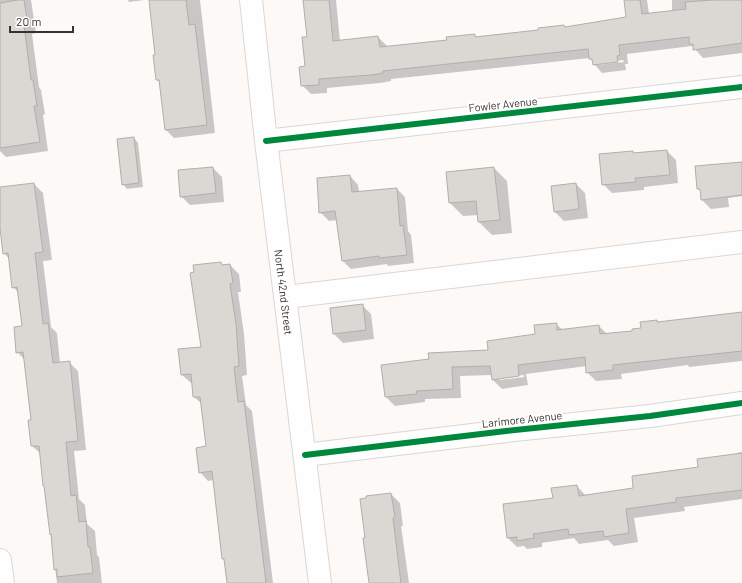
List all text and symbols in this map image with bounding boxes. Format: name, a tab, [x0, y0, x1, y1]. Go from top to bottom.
scale bar	[10, 8, 73, 34]
text: 20 m	[16, 14, 42, 28]
street label: Fowler Avenue	[468, 94, 538, 114]
street label: North 42nd Street	[273, 249, 296, 336]
street label: Larimore Avenue	[481, 408, 563, 430]

